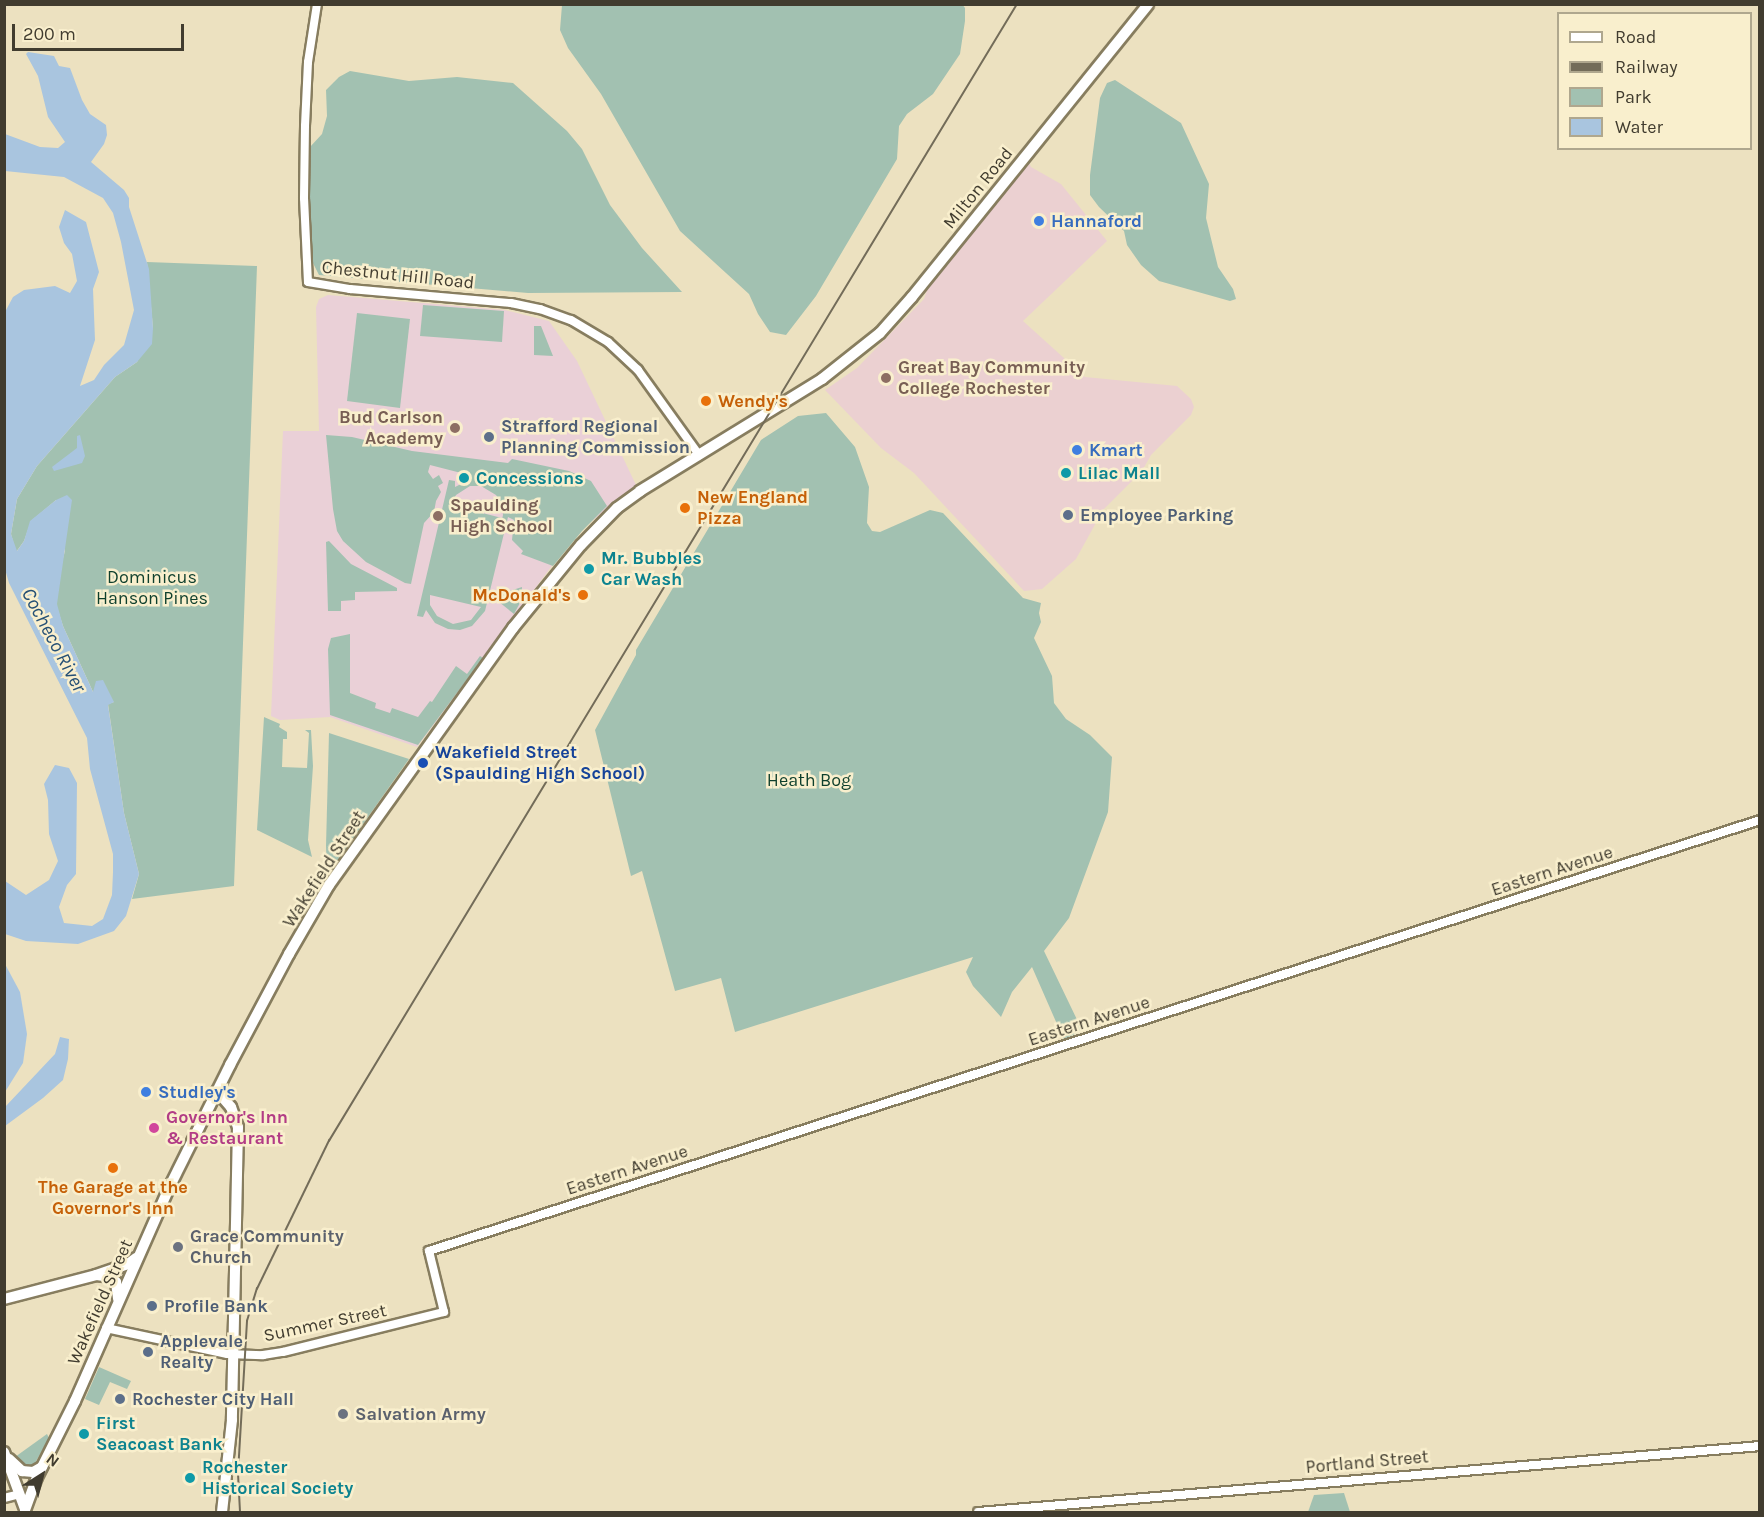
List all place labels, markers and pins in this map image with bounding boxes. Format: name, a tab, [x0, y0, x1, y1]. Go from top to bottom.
place label: Hannaford	[1051, 210, 1142, 232]
marker: Hannaford	[1032, 214, 1046, 228]
place label: Great Bay Community College Rochester	[898, 357, 1085, 400]
marker: Great Bay Community College Rochester	[879, 371, 893, 385]
place label: Wendy's	[718, 390, 788, 412]
marker: Wendy's	[699, 394, 713, 408]
place label: Bud Carlson Academy	[339, 407, 443, 450]
place label: Strafford Regional Planning Commission	[501, 416, 690, 458]
marker: Bud Carlson Academy	[448, 421, 462, 435]
marker: Strafford Regional Planning Commission	[482, 430, 496, 444]
place label: Kmart	[1089, 439, 1143, 461]
marker: Kmart	[1070, 443, 1084, 457]
place label: Lilac Mall	[1078, 462, 1160, 484]
marker: Lilac Mall	[1059, 466, 1073, 480]
place label: Concessions	[476, 467, 584, 489]
marker: Concessions	[457, 471, 471, 485]
place label: New England Pizza	[697, 487, 808, 530]
place label: Spaulding High School	[450, 495, 553, 538]
marker: New England Pizza	[678, 501, 692, 515]
place label: Employee Parking	[1080, 504, 1233, 526]
marker: Employee Parking	[1061, 508, 1075, 522]
marker: Spaulding High School	[431, 509, 445, 523]
place label: Mr. Bubbles Car Wash	[601, 548, 702, 590]
marker: Mr. Bubbles Car Wash	[582, 562, 596, 576]
place label: McDonald's	[472, 584, 571, 606]
marker: McDonald's	[576, 588, 590, 602]
place label: Wakefield Street (Spaulding High School)	[435, 742, 645, 784]
marker: Wakefield Street (Spaulding High School)	[416, 756, 430, 770]
place label: Studley's	[158, 1081, 236, 1103]
marker: Studley's	[139, 1085, 153, 1099]
place label: Governor's Inn & Restaurant	[166, 1107, 288, 1150]
marker: Governor's Inn & Restaurant	[147, 1121, 161, 1135]
marker: The Garage at the Governor's Inn	[106, 1161, 120, 1175]
place label: The Garage at the Governor's Inn	[38, 1177, 188, 1220]
place label: Grace Community Church	[190, 1226, 344, 1268]
marker: Grace Community Church	[171, 1240, 185, 1254]
place label: Profile Bank	[164, 1295, 268, 1317]
marker: Profile Bank	[145, 1299, 159, 1313]
place label: Applevale Realty	[160, 1331, 243, 1374]
marker: Applevale Realty	[141, 1345, 155, 1359]
place label: Rochester City Hall	[132, 1388, 294, 1410]
marker: Rochester City Hall	[113, 1392, 127, 1406]
place label: Salvation Army	[355, 1403, 486, 1425]
marker: Salvation Army	[336, 1407, 350, 1421]
place label: First Seacoast Bank	[96, 1413, 223, 1456]
marker: First Seacoast Bank	[77, 1427, 91, 1441]
place label: Rochester Historical Society	[202, 1457, 353, 1500]
marker: Rochester Historical Society	[183, 1471, 197, 1485]

